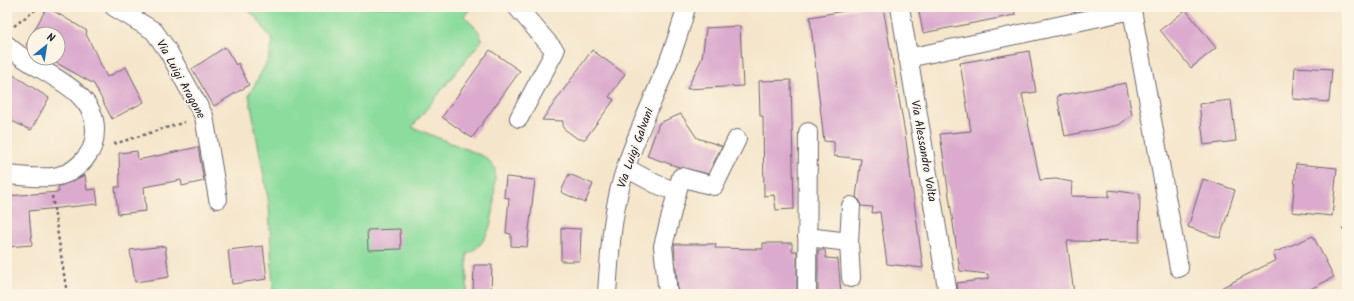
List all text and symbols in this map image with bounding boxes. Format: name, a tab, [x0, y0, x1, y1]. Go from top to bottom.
north arrow	[26, 26, 66, 66]
text: N	[43, 29, 58, 48]
street label: Via Luigi Aragone	[151, 36, 211, 123]
street label: Via Alessandro Volta	[905, 99, 942, 204]
street label: Via Luigi Galvani	[612, 104, 659, 191]

